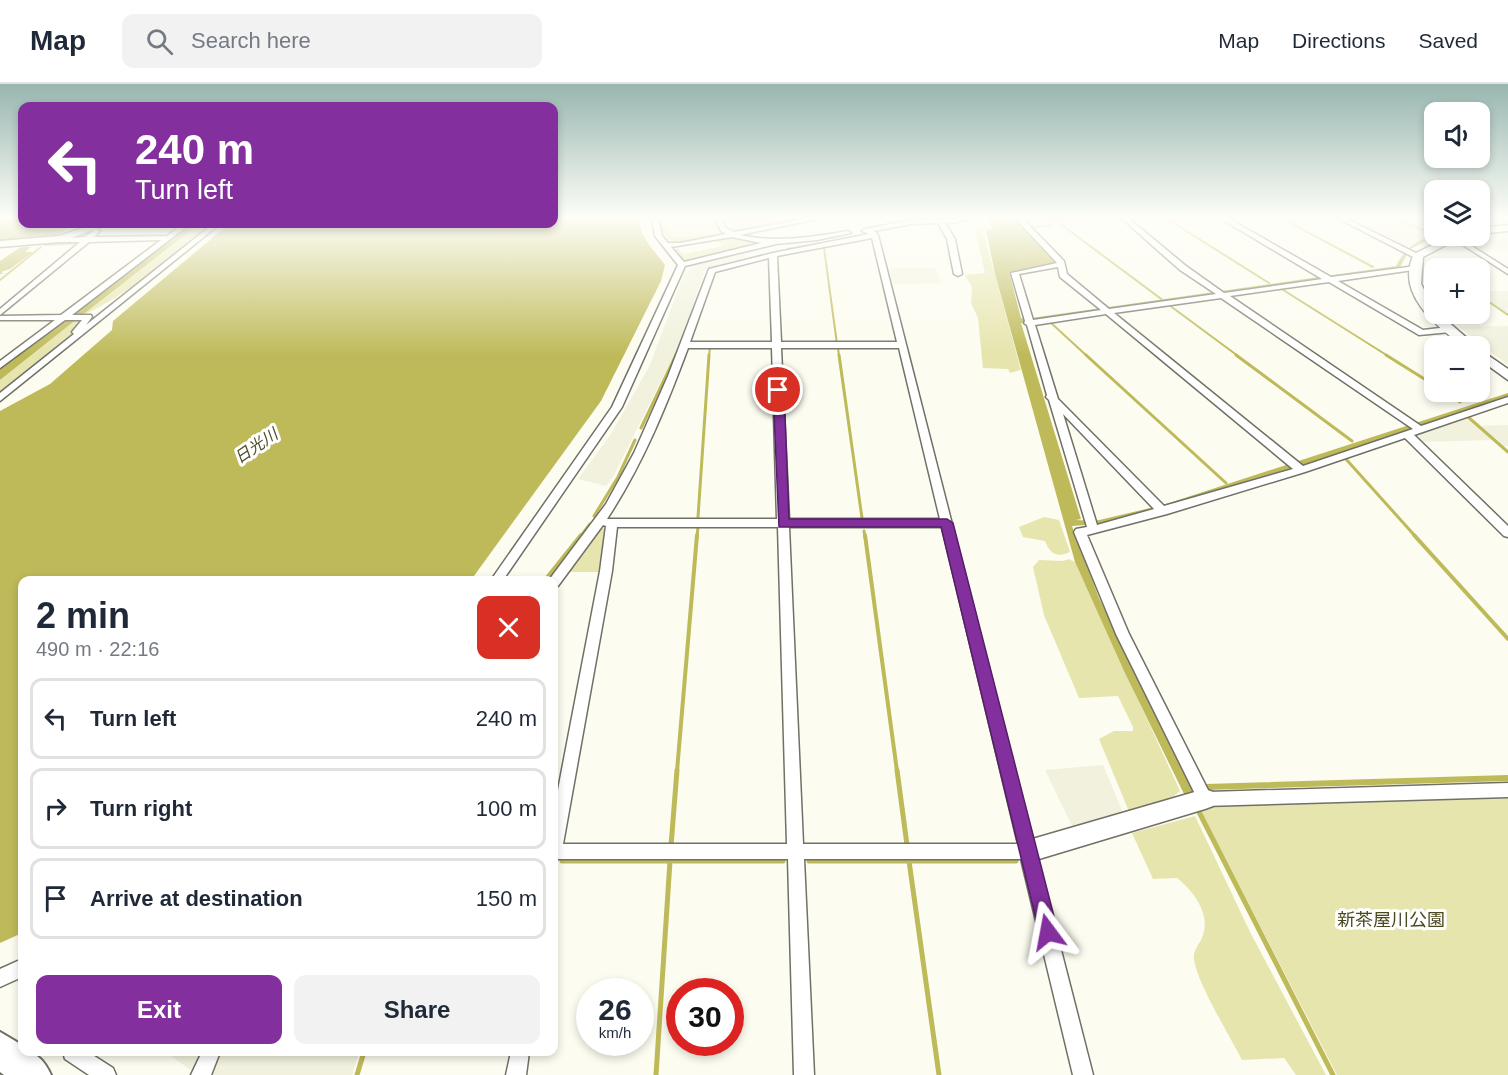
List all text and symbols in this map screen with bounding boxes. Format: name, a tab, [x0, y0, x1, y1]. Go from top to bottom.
search box	[122, 14, 542, 68]
text: Map	[30, 25, 86, 56]
icon: search	[143, 25, 176, 58]
text: Search here	[191, 28, 311, 53]
text: Map	[1218, 29, 1259, 52]
text: Directions	[1292, 29, 1385, 52]
text: Saved	[1418, 29, 1478, 52]
map controls	[1424, 102, 1490, 402]
button: sound	[1424, 102, 1490, 168]
icon: left	[36, 126, 114, 204]
text: 240 m	[135, 126, 254, 173]
text: Turn left	[135, 175, 233, 205]
button: layers	[1424, 180, 1490, 246]
button: +	[1424, 258, 1490, 324]
button: −	[1424, 336, 1490, 402]
pin	[752, 364, 803, 415]
icon: arrive	[761, 373, 794, 406]
water label: 日光川	[231, 424, 282, 466]
text: 2 min	[36, 595, 130, 636]
button: close	[477, 596, 540, 659]
text: 490 m · 22:16	[36, 638, 159, 660]
icon: left	[39, 702, 72, 735]
text: Turn left	[90, 706, 176, 731]
text: 240 m	[476, 706, 537, 731]
icon: right	[39, 792, 72, 825]
text: Turn right	[90, 796, 192, 821]
text: 100 m	[476, 796, 537, 821]
icon: arrive	[39, 882, 72, 915]
text: Arrive at destination	[90, 886, 303, 911]
text: 150 m	[476, 886, 537, 911]
position arrow	[1016, 900, 1080, 964]
park label: 新茶屋川公園	[1337, 910, 1445, 930]
button: Exit	[36, 975, 282, 1044]
button: Share	[294, 975, 540, 1044]
speed limit sign: 30	[666, 978, 744, 1056]
text: 26	[598, 993, 632, 1026]
text: km/h	[599, 1024, 631, 1041]

